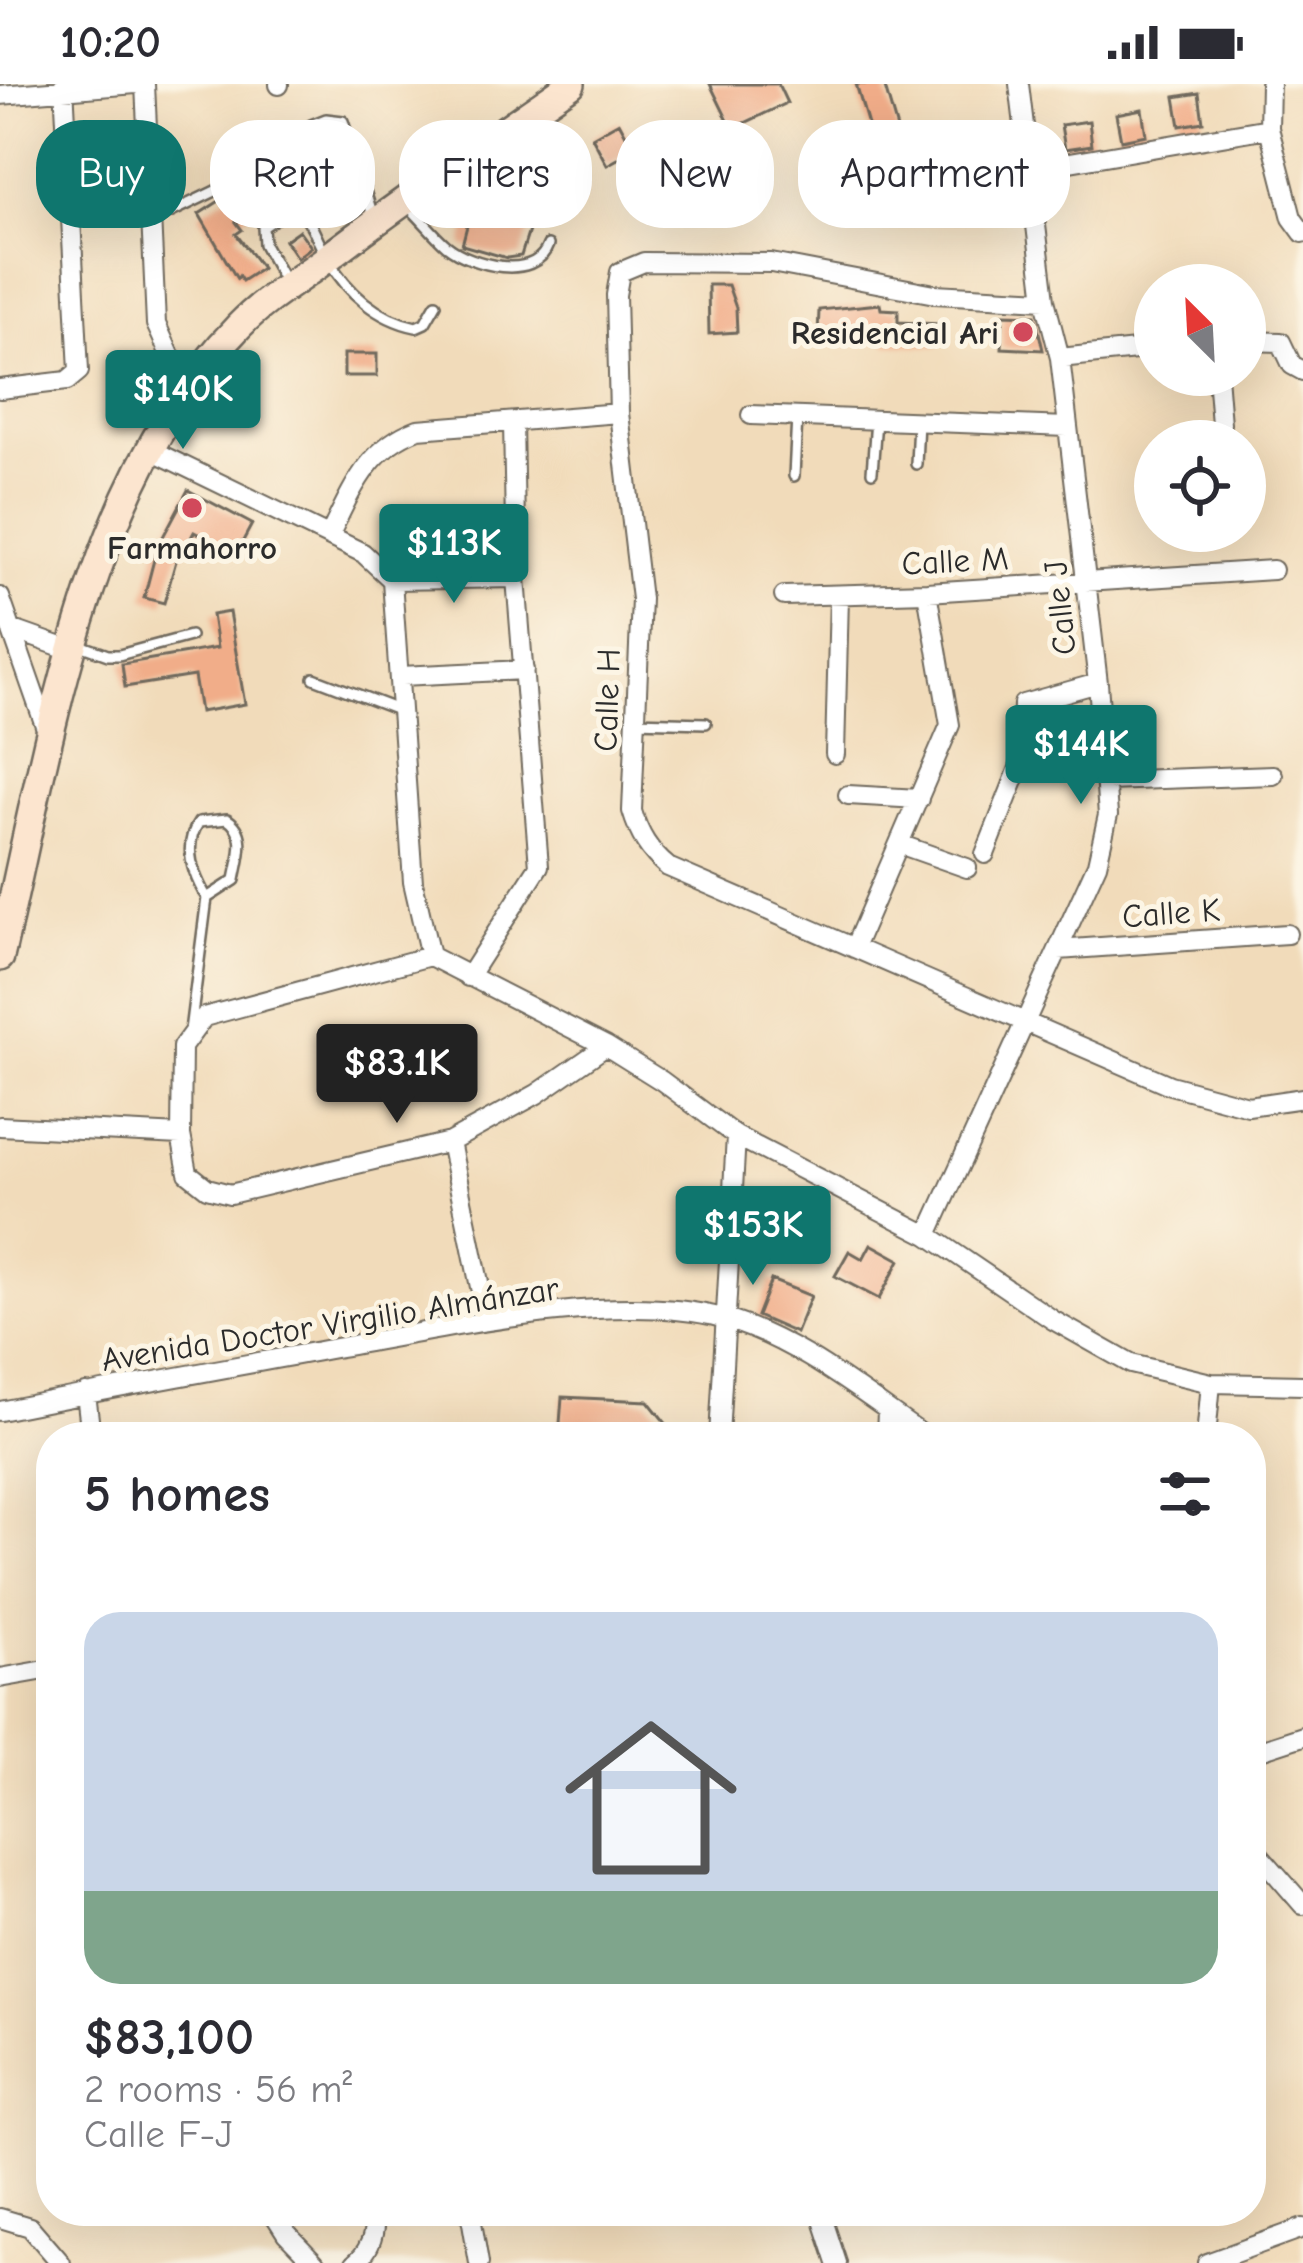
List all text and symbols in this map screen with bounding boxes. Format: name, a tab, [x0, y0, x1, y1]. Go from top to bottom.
text: 10:20	[60, 16, 161, 68]
chip: Buy	[36, 120, 186, 228]
chip: Rent	[210, 120, 375, 228]
chip: Filters	[399, 120, 592, 228]
chip: New	[616, 120, 774, 228]
chip: Apartment	[798, 120, 1070, 228]
north arrow	[1134, 264, 1266, 396]
map controls	[1134, 264, 1266, 552]
place label: Residencial Ari	[791, 314, 999, 352]
marker: Residencial Ari	[1010, 319, 1036, 345]
pin: $140K	[99, 350, 267, 452]
text: $140K	[133, 366, 233, 411]
button: locate	[1134, 420, 1266, 552]
marker: Farmahorro	[179, 495, 205, 521]
pin: $113K	[370, 504, 538, 606]
text: $113K	[406, 520, 502, 565]
place label: Farmahorro	[107, 529, 277, 567]
street label: Calle M	[901, 539, 1009, 583]
street label: Calle J	[1036, 559, 1084, 657]
street label: Calle H	[586, 648, 628, 752]
pin: $144K	[997, 705, 1165, 807]
text: $144K	[1033, 721, 1129, 766]
street label: Calle K	[1121, 891, 1221, 935]
pin: $83.1K	[299, 1024, 495, 1126]
text: $83.1K	[343, 1040, 451, 1085]
pin: $153K	[669, 1186, 837, 1288]
text: $153K	[703, 1202, 803, 1247]
street label: Avenida Doctor Virgilio Almánzar	[99, 1269, 562, 1379]
icon: filters	[1152, 1461, 1218, 1527]
text: 5 homes	[84, 1465, 270, 1524]
icon: home	[543, 1690, 759, 1906]
text: $83,100	[84, 2008, 254, 2067]
text: 2 rooms · 56 m²	[84, 2067, 352, 2112]
text: Calle F-J	[84, 2112, 233, 2157]

